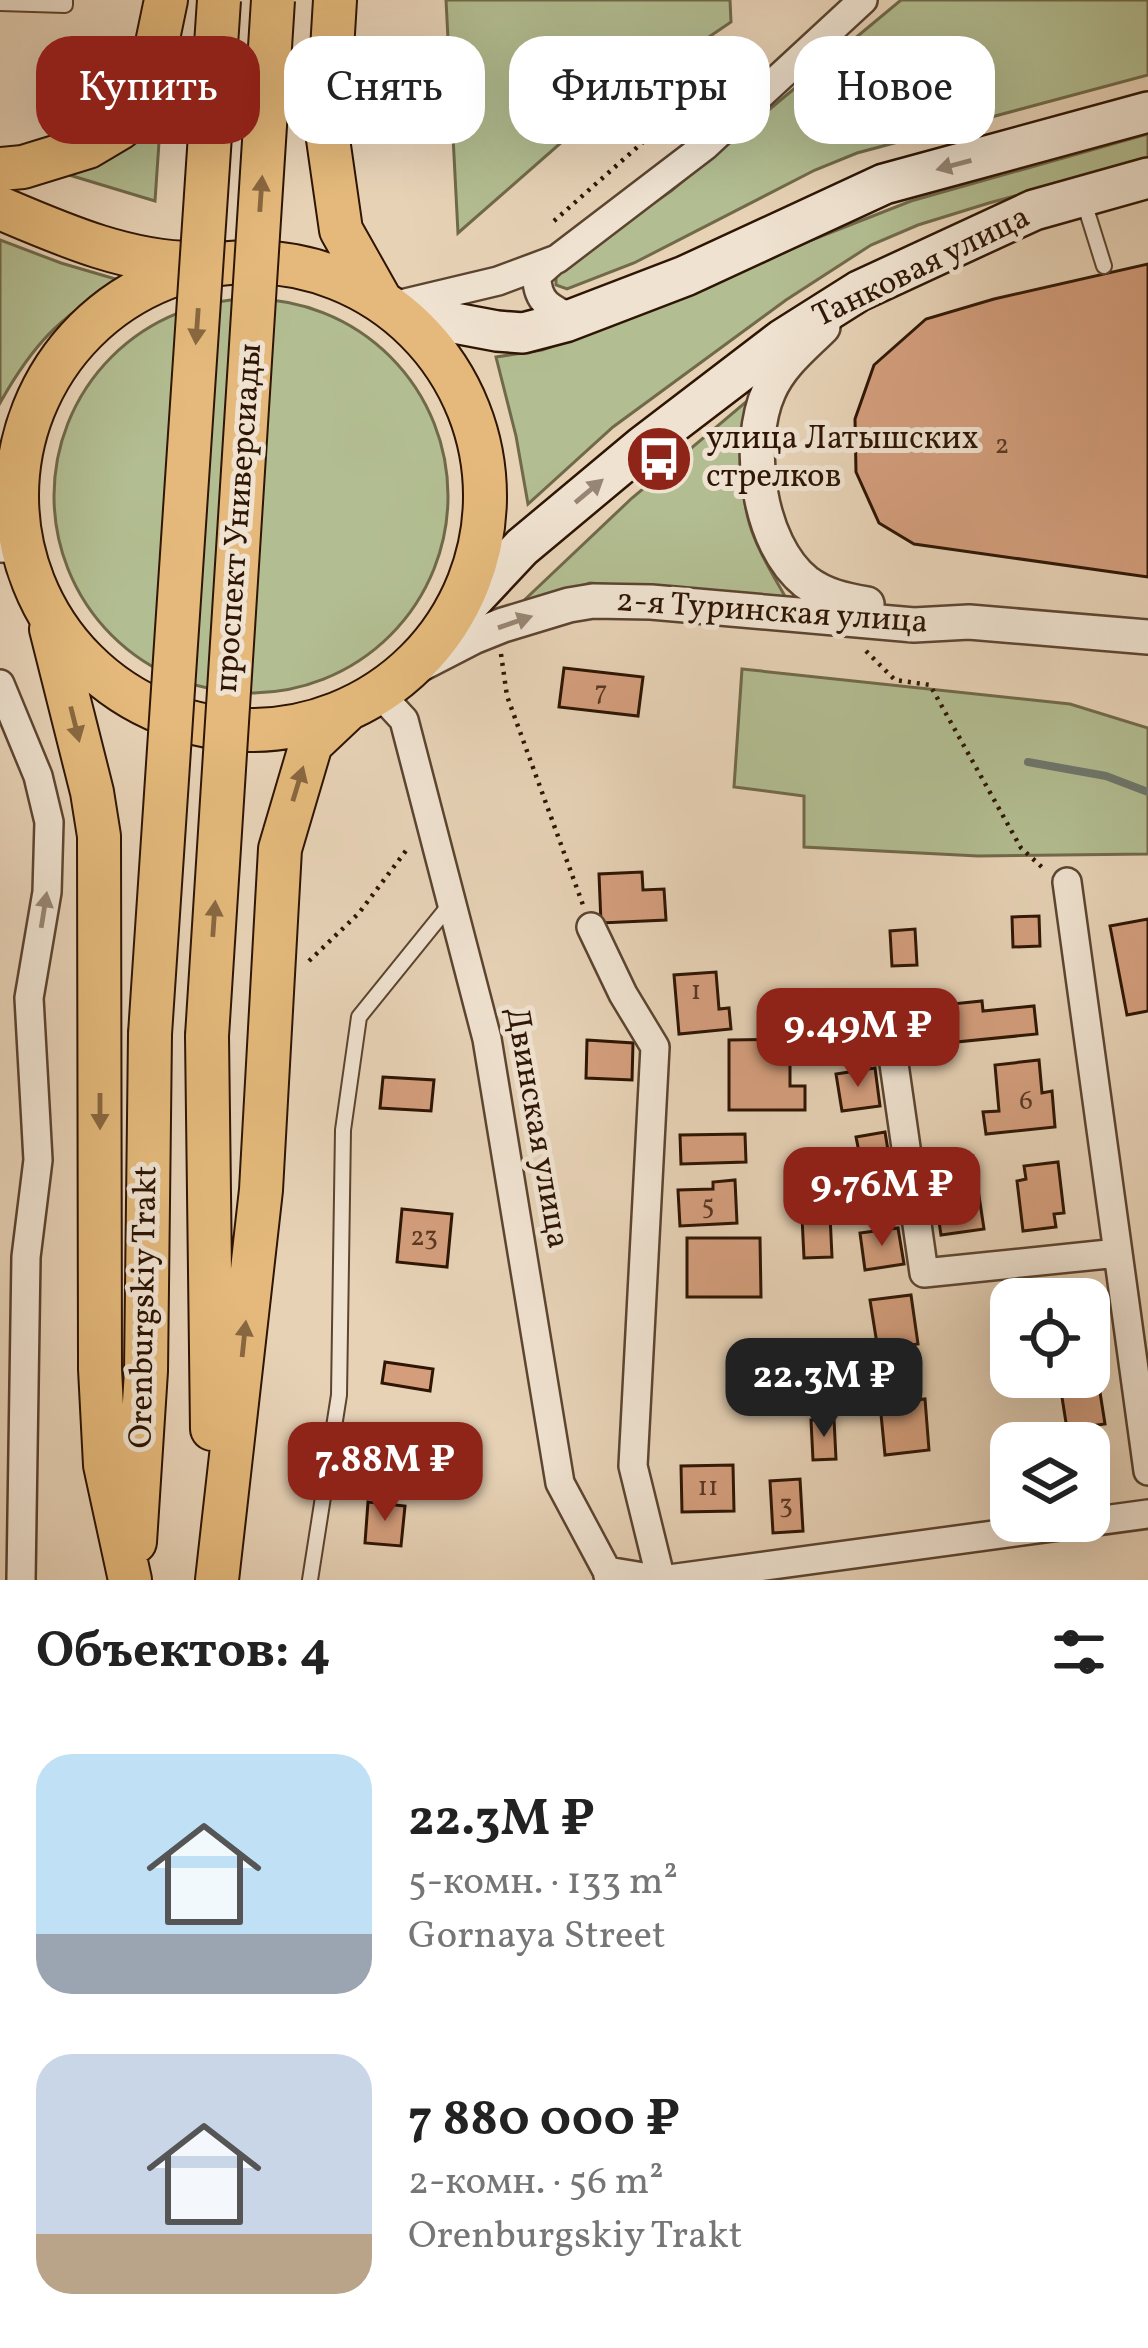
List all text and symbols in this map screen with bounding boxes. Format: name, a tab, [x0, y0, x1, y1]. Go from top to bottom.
chip: Купить	[36, 36, 260, 144]
chip: Снять	[284, 36, 485, 144]
chip: Фильтры	[509, 36, 770, 144]
chip: Новое	[794, 36, 995, 144]
one-way arrow	[935, 156, 972, 175]
one-way arrow	[251, 175, 270, 212]
street label: Танковая улица	[806, 196, 1038, 340]
one-way arrow	[188, 308, 207, 345]
street label: проспект Универсиады	[205, 342, 275, 694]
place label: улица Латышских стрелков	[706, 417, 979, 501]
bus stop icon: улица Латышских стрелков	[624, 424, 694, 494]
house number: 2	[995, 427, 1009, 465]
one-way arrow	[574, 479, 604, 505]
street label: 2-я Туринская улица	[615, 579, 929, 647]
one-way arrow	[497, 611, 534, 630]
house number: 7	[594, 673, 608, 711]
one-way arrow	[66, 705, 85, 742]
one-way arrow	[290, 765, 308, 802]
one-way arrow	[34, 891, 53, 928]
one-way arrow	[205, 900, 224, 937]
house number: 1	[691, 973, 701, 1011]
pin: 9.49M ₽	[747, 988, 969, 1090]
text: 9.49M ₽	[783, 1000, 933, 1054]
street label: Двинская улица	[492, 1004, 580, 1252]
house number: 6	[1019, 1083, 1033, 1121]
one-way arrow	[90, 1093, 110, 1131]
pin: 9.76M ₽	[771, 1147, 993, 1249]
text: 9.76M ₽	[810, 1159, 954, 1213]
street label: Orenburgskiy Trakt	[120, 1165, 170, 1449]
house number: 5	[702, 1188, 715, 1226]
house number: 23	[410, 1219, 438, 1257]
map controls	[990, 1278, 1110, 1542]
button: locate	[990, 1278, 1110, 1398]
one-way arrow	[235, 1319, 254, 1357]
pin: 22.3M ₽	[713, 1338, 935, 1440]
text: 22.3M ₽	[752, 1350, 896, 1404]
pin: 7.88M ₽	[274, 1422, 496, 1524]
button: layers	[990, 1422, 1110, 1542]
text: 7.88M ₽	[315, 1434, 455, 1488]
house number: 11	[698, 1469, 718, 1507]
house number: 3	[779, 1487, 793, 1525]
text: Объектов: 4	[36, 1617, 331, 1688]
icon: filters	[1046, 1619, 1112, 1685]
text: 22.3M ₽	[408, 1785, 595, 1856]
icon: home	[132, 1802, 276, 1946]
text: 5-комн. · 133 m²	[408, 1856, 678, 1910]
text: Gornaya Street	[408, 1910, 666, 1964]
text: 7 880 000 ₽	[408, 2085, 680, 2156]
icon: home	[132, 2102, 276, 2246]
text: 2-комн. · 56 m²	[408, 2156, 664, 2210]
text: Orenburgskiy Trakt	[408, 2210, 742, 2264]

